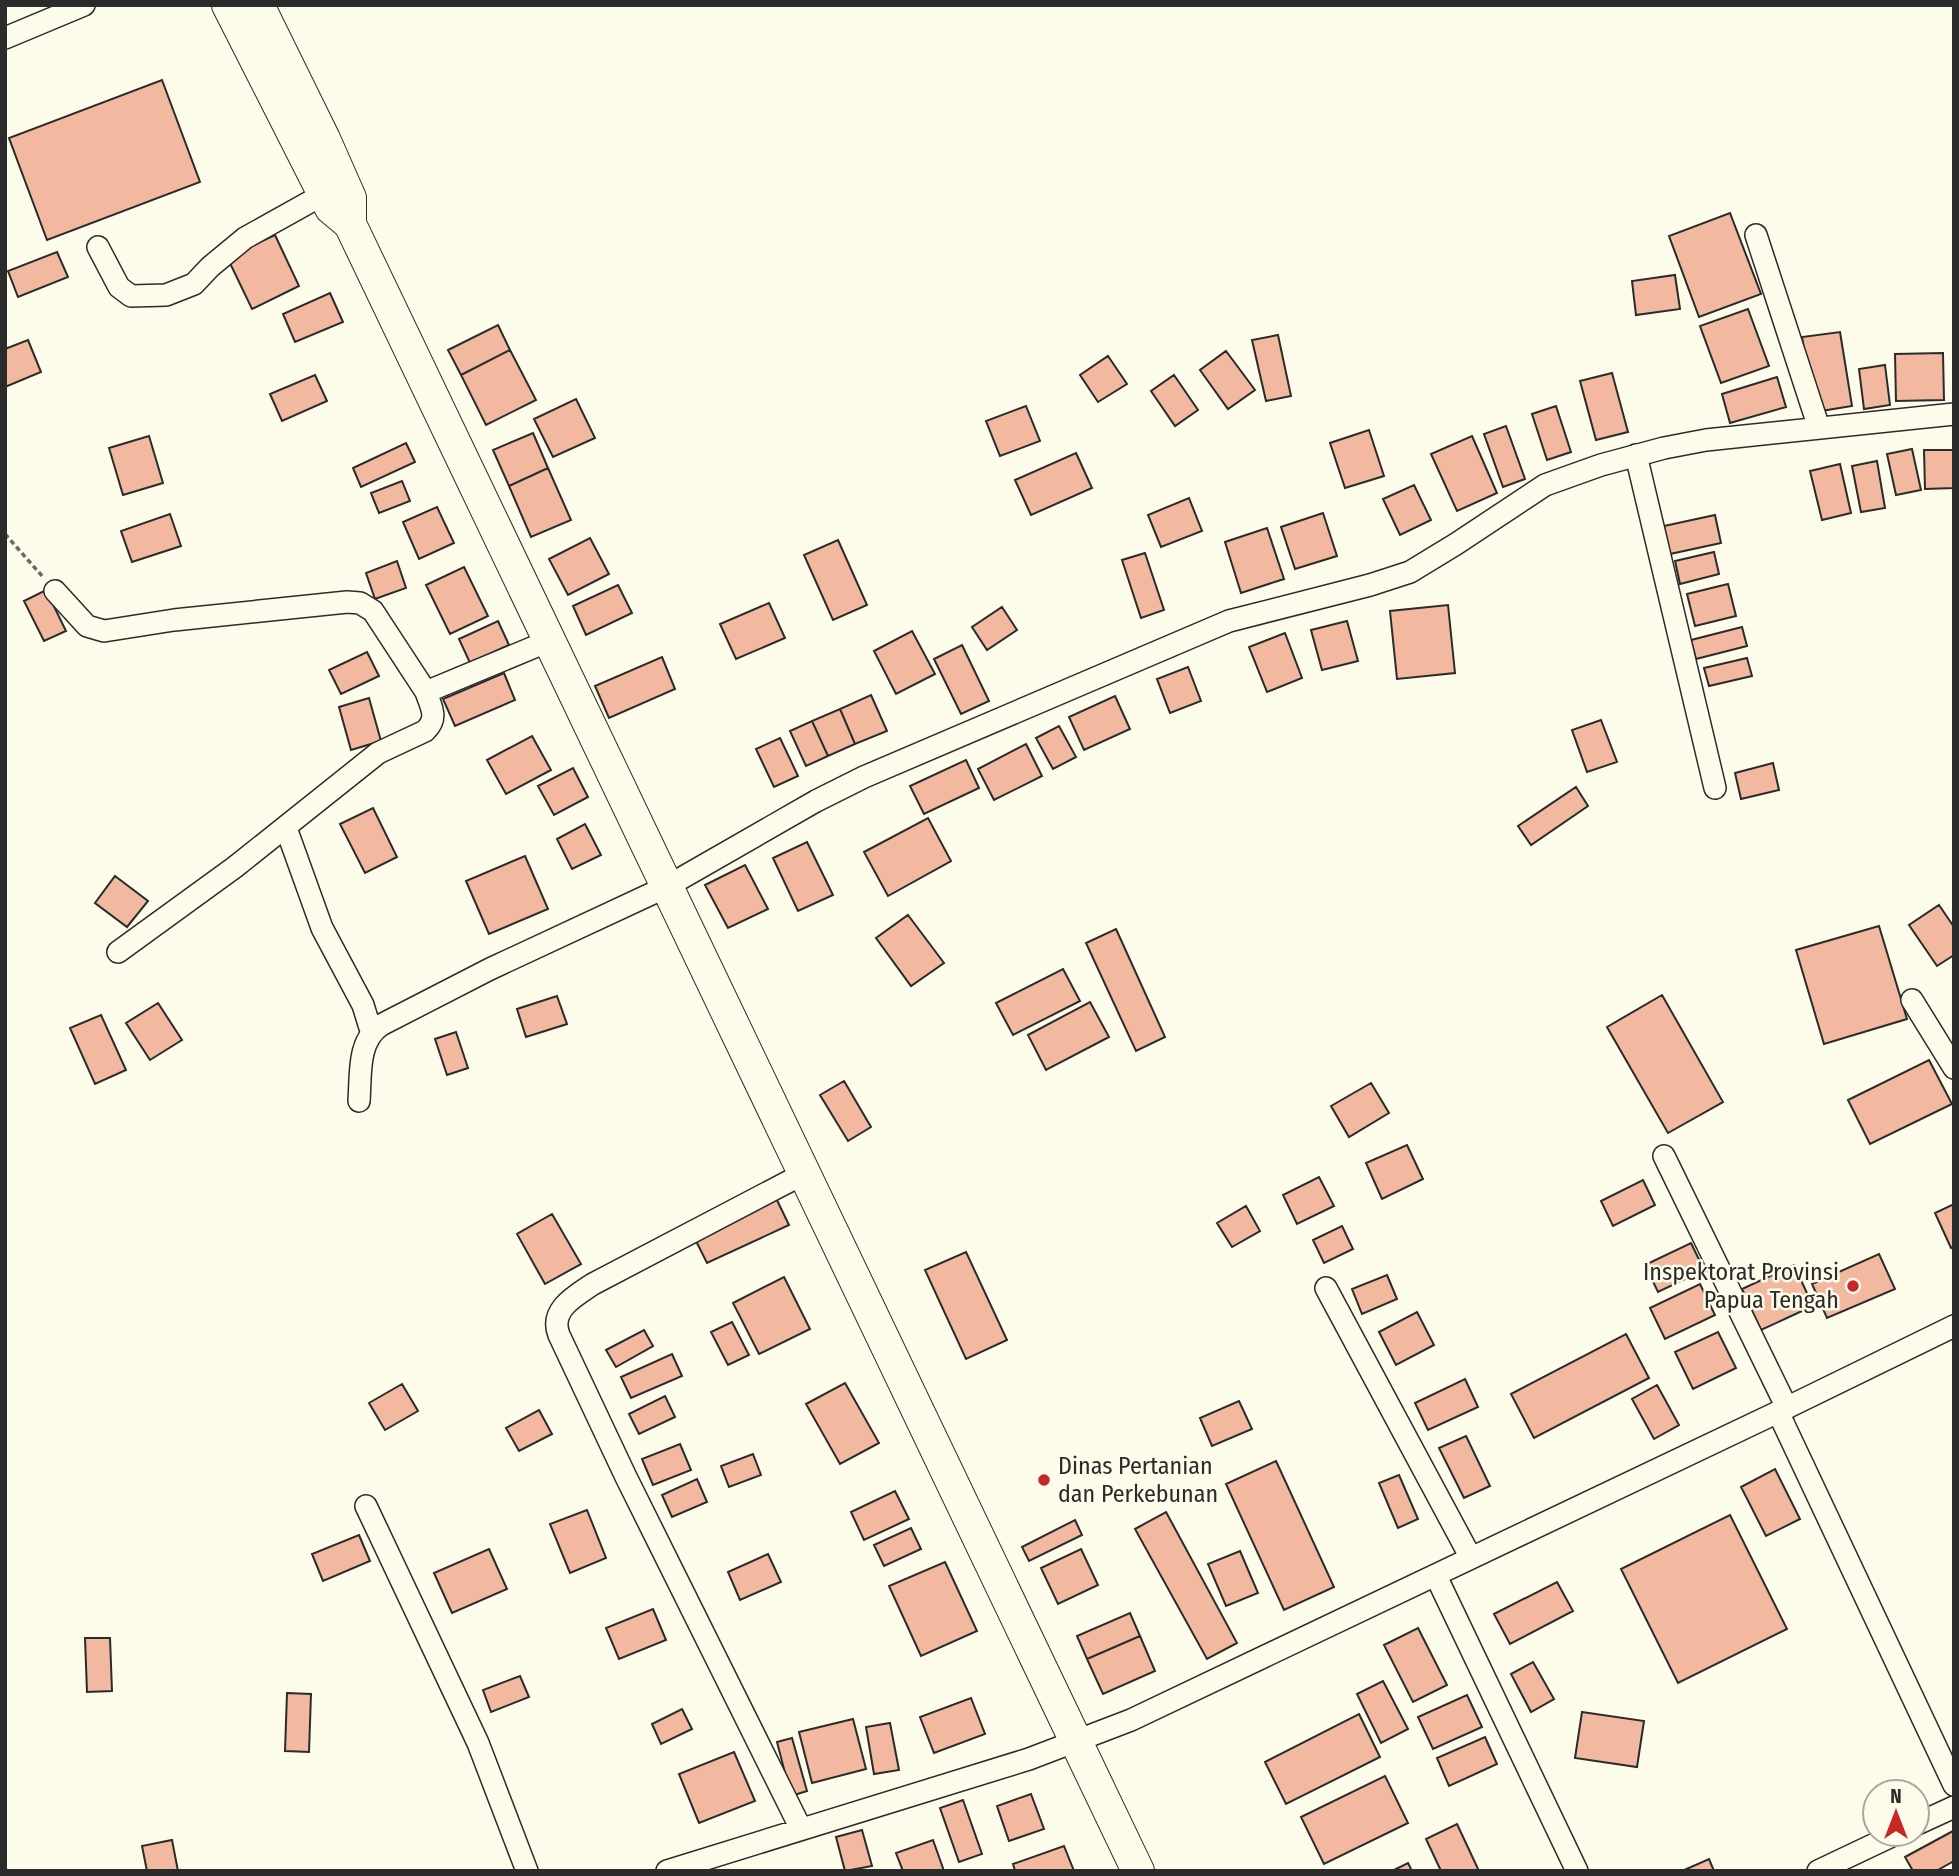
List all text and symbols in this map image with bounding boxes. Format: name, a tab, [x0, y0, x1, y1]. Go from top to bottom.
place label: Inspektorat Provinsi Papua Tengah	[1643, 1258, 1839, 1314]
marker: Inspektorat Provinsi Papua Tengah	[1845, 1278, 1861, 1294]
place label: Dinas Pertanian dan Perkebunan	[1058, 1452, 1218, 1508]
marker: Dinas Pertanian dan Perkebunan	[1036, 1472, 1052, 1488]
north arrow	[1861, 1778, 1931, 1848]
text: N	[1890, 1785, 1902, 1808]

